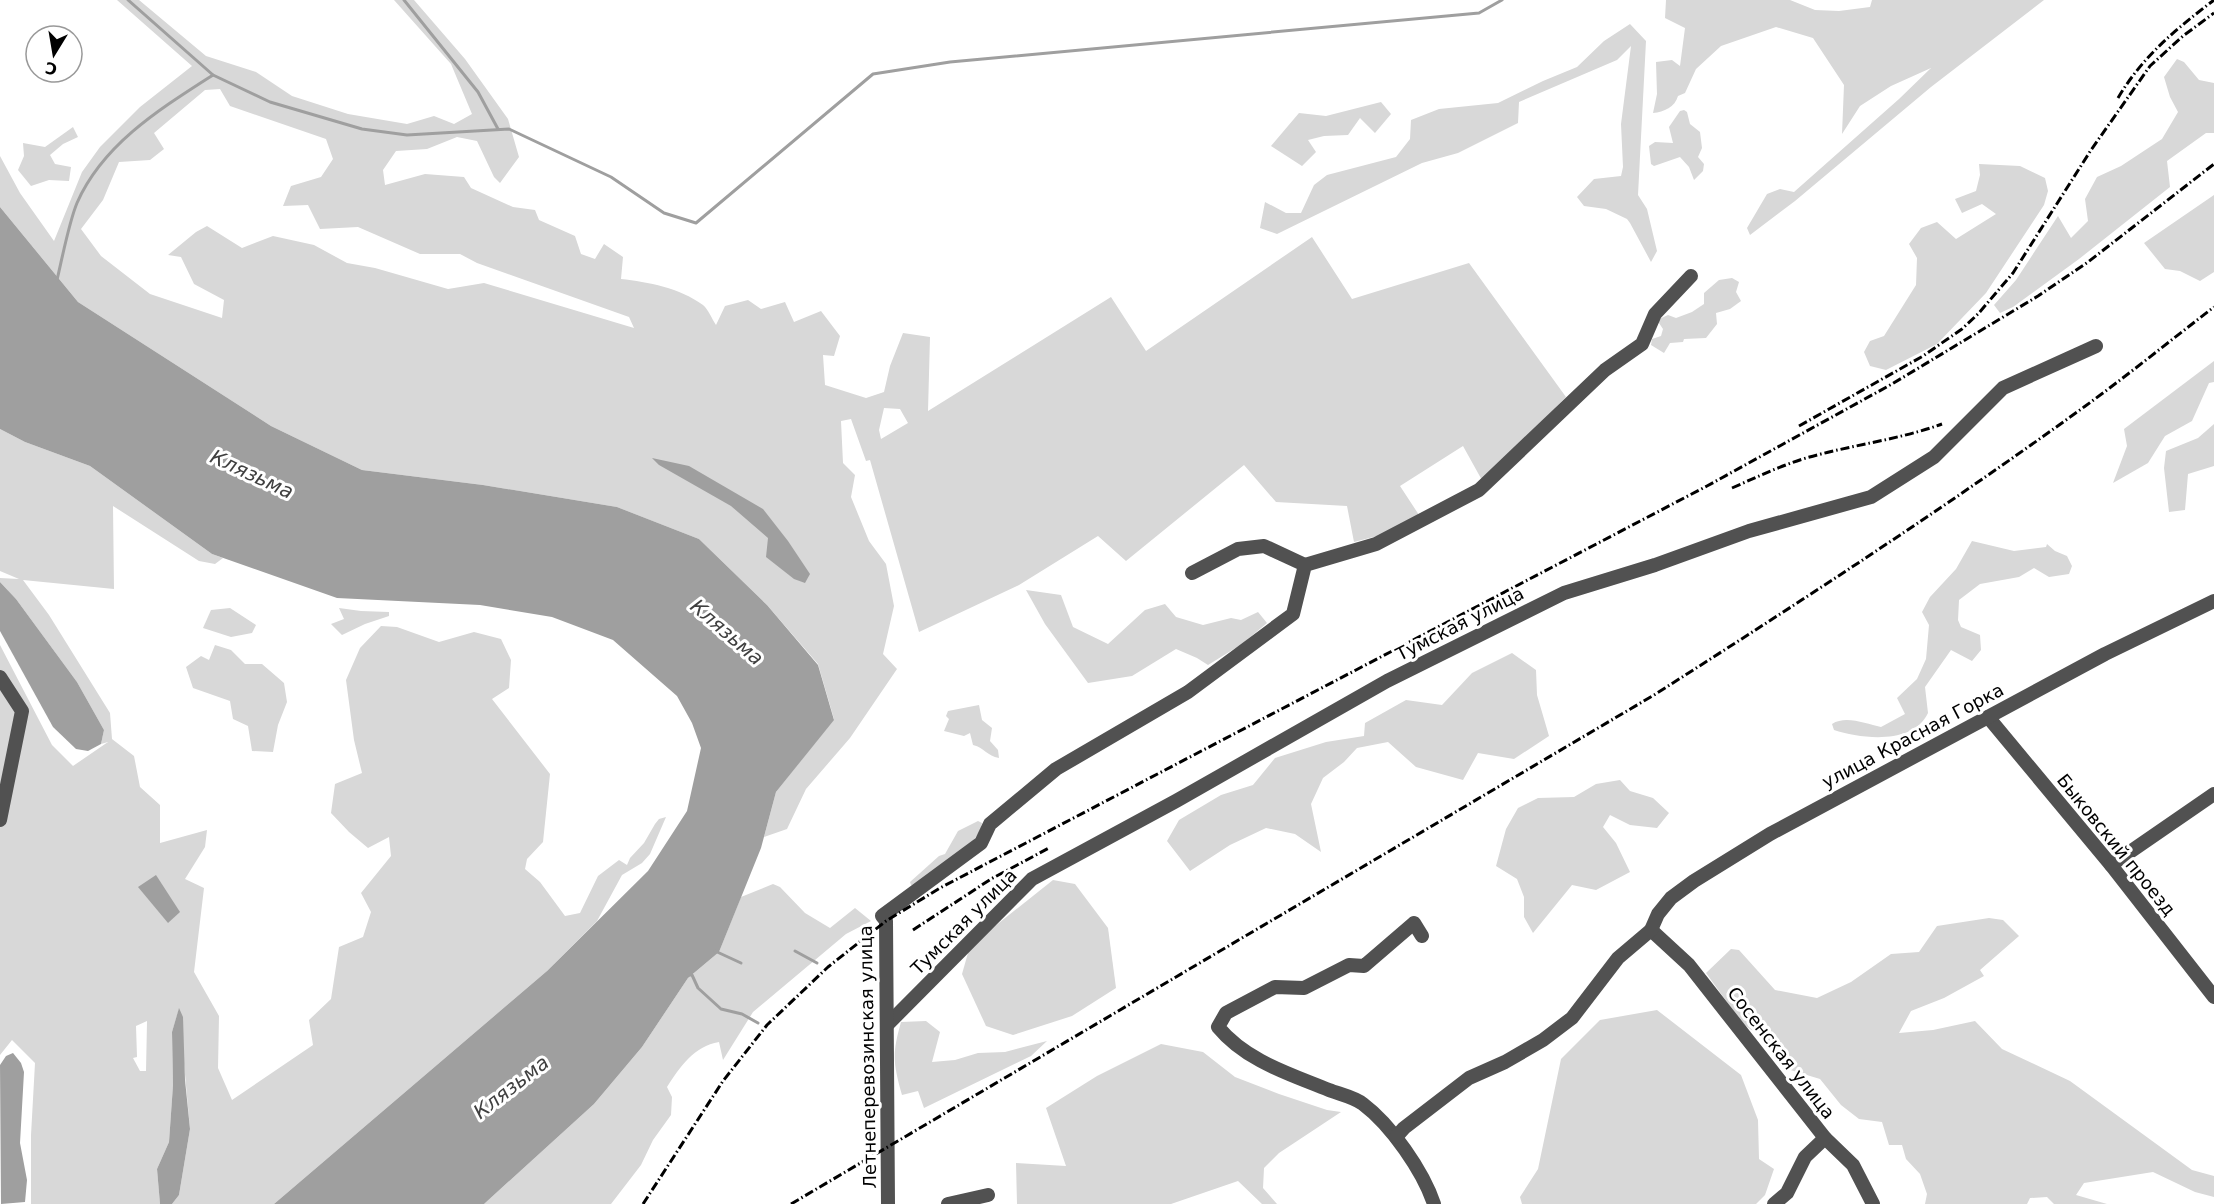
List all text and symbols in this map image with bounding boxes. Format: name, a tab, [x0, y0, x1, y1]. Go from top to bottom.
north arrow	[24, 24, 84, 84]
text: С	[44, 58, 59, 79]
water label: Клязьма	[207, 444, 297, 504]
street label: Тумская улица	[1391, 582, 1527, 665]
water label: Клязьма	[686, 594, 768, 670]
street label: улица Красная Горка	[1818, 679, 2007, 792]
street label: Быковский проезд	[2053, 770, 2180, 920]
street label: Тумская улица	[906, 864, 1021, 980]
street label: Летнеперевозинская улица	[855, 925, 880, 1189]
street label: Сосенская улица	[1723, 982, 1839, 1123]
water label: Клязьма	[469, 1050, 553, 1124]

